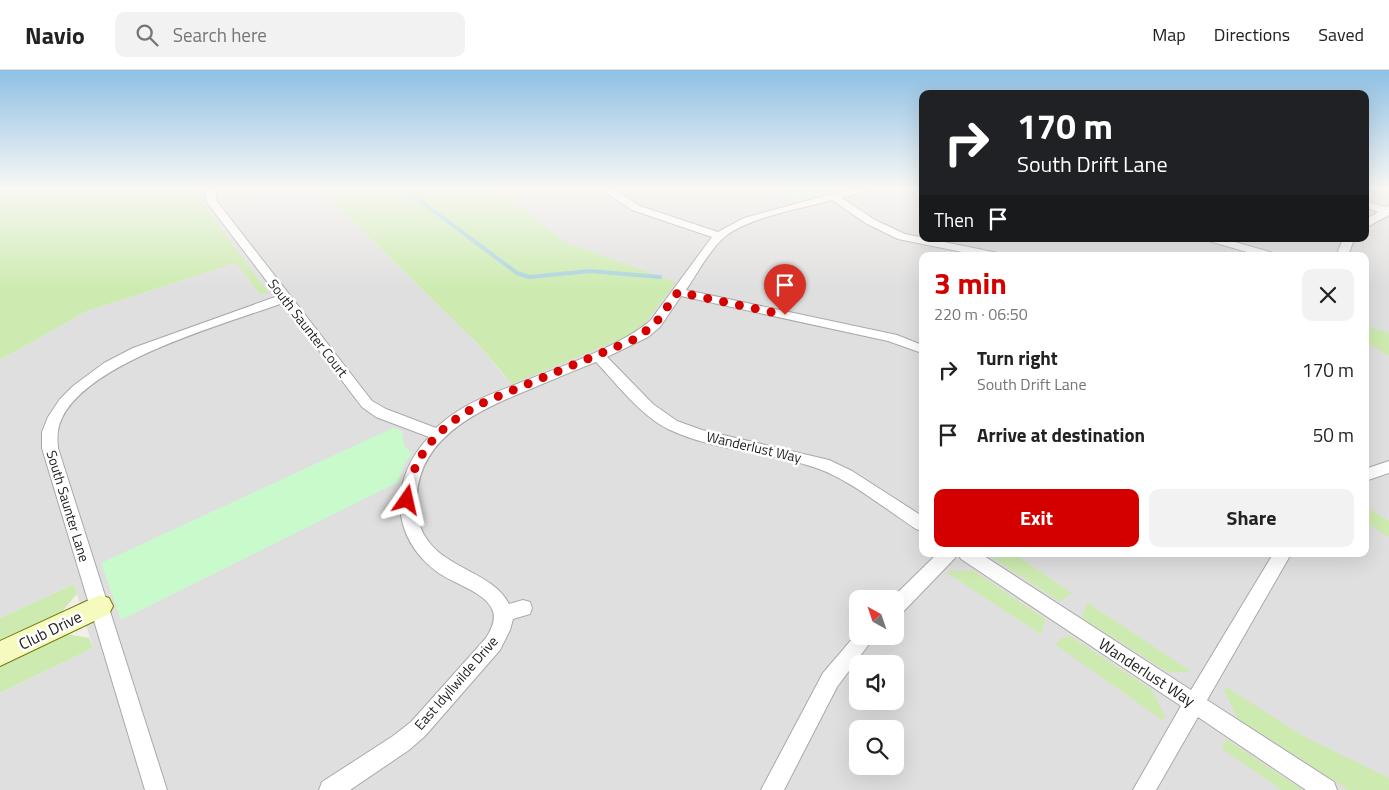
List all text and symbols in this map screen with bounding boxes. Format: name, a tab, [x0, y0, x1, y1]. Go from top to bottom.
search box	[115, 12, 465, 57]
text: Navio	[25, 17, 85, 53]
text: Search here	[173, 20, 267, 49]
icon: search	[133, 21, 161, 49]
text: Map	[1152, 21, 1186, 48]
text: Directions	[1214, 21, 1290, 48]
text: Saved	[1318, 21, 1364, 48]
text: 170 m	[1017, 99, 1113, 153]
icon: right	[934, 110, 999, 175]
text: South Drift Lane	[1017, 147, 1168, 181]
text: Then	[934, 205, 974, 234]
icon: arrive	[984, 205, 1012, 233]
text: 3 min	[934, 260, 1007, 306]
pin	[764, 264, 806, 315]
button: close	[1302, 269, 1354, 321]
icon: arrive	[771, 271, 799, 299]
street label: South Saunter Court	[263, 274, 353, 381]
text: 220 m · 06:50	[934, 302, 1028, 326]
text: Turn right	[977, 343, 1058, 372]
text: 170 m	[1302, 355, 1354, 384]
icon: right	[934, 356, 962, 384]
text: South Drift Lane	[977, 372, 1087, 396]
text: Arrive at destination	[977, 420, 1145, 449]
text: 50 m	[1313, 420, 1354, 449]
icon: arrive	[934, 421, 962, 449]
street label: Wanderlust Way	[704, 425, 804, 468]
street label: South Saunter Lane	[42, 447, 95, 564]
position arrow	[380, 473, 432, 525]
button: Exit	[934, 489, 1139, 547]
button: Share	[1149, 489, 1354, 547]
north arrow	[849, 590, 904, 645]
map controls	[849, 590, 904, 775]
street label: Club Drive	[14, 604, 86, 656]
street label: East Idyllwilde Drive	[409, 631, 502, 734]
street label: Wanderlust Way	[1094, 632, 1200, 712]
button: sound	[849, 655, 904, 710]
button: search	[849, 720, 904, 775]

